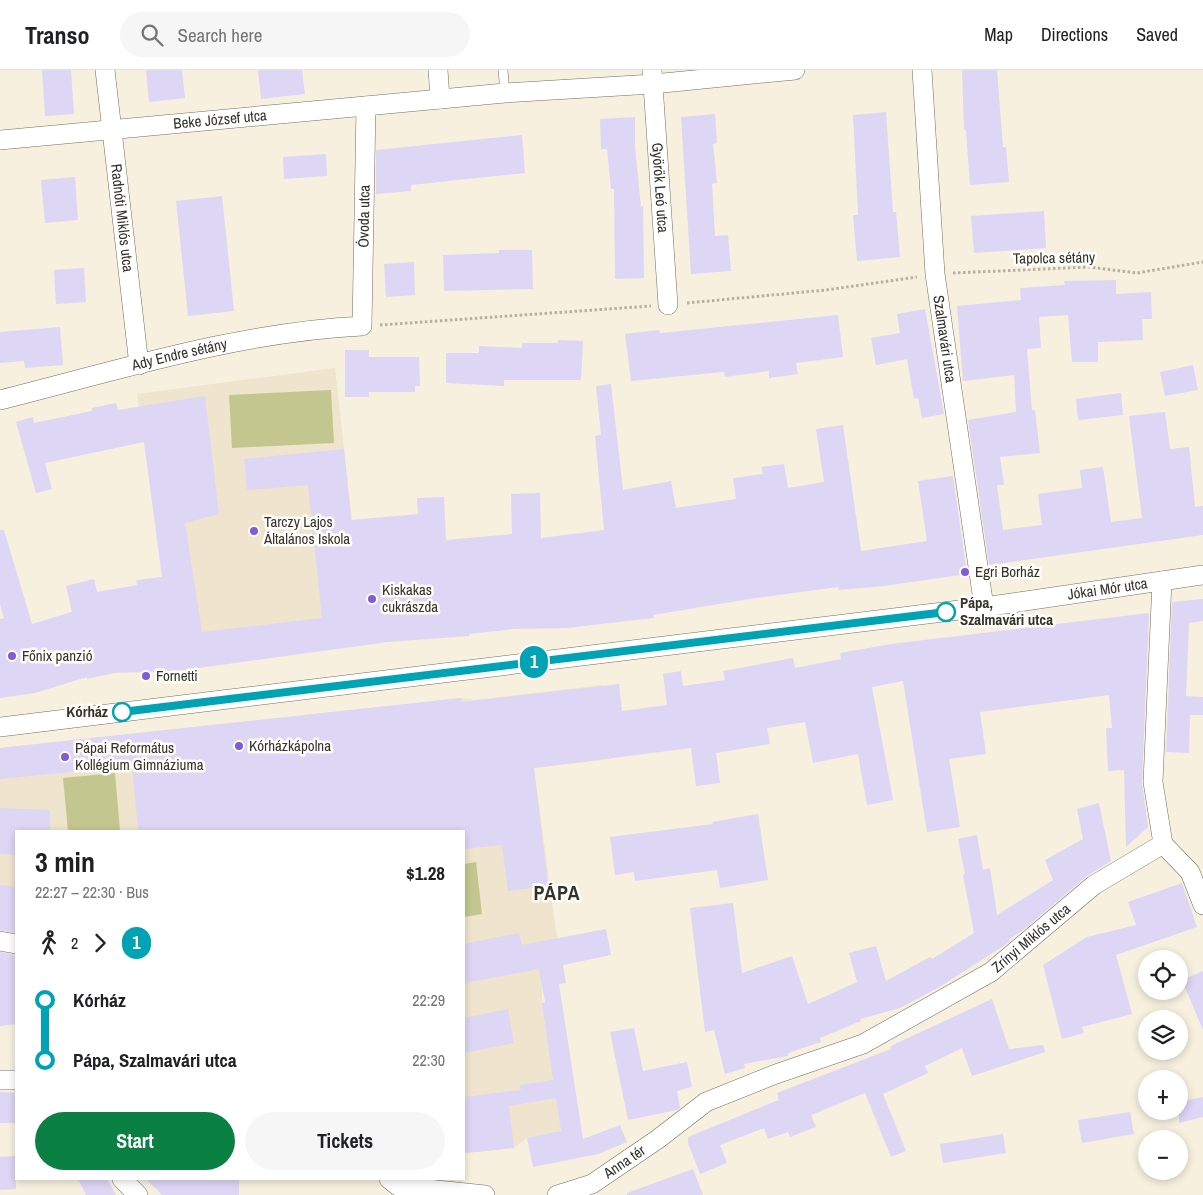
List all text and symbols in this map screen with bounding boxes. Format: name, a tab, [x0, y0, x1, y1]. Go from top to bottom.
search box	[120, 12, 470, 57]
text: Transo	[25, 19, 90, 51]
icon: search	[138, 21, 166, 49]
text: Search here	[178, 22, 262, 48]
text: Map	[984, 22, 1013, 47]
text: Directions	[1041, 22, 1108, 47]
text: Saved	[1136, 22, 1178, 47]
street label: Beke József utca	[172, 104, 268, 134]
street label: Györök Leó utca	[647, 142, 674, 234]
street label: Radnóti Miklós utca	[106, 163, 139, 273]
street label: Óvoda utca	[352, 184, 375, 248]
street label: Tapolca sétány	[1013, 246, 1096, 269]
street label: Szalmavári utca	[928, 294, 962, 384]
street label: Ady Endre sétány	[128, 333, 230, 376]
place label: Tarczy Lajos Általános Iskola	[263, 511, 350, 549]
marker: Tarczy Lajos Általános Iskola	[248, 525, 260, 537]
place label: Egri Borház	[975, 561, 1040, 582]
marker: Egri Borház	[959, 566, 971, 578]
street label: Jókai Mór utca	[1066, 572, 1149, 605]
place label: Kiskakas cukrászda	[382, 579, 438, 617]
place label: Pápa, Szalmavári utca	[960, 592, 1053, 630]
marker: Kiskakas cukrászda	[366, 593, 378, 605]
marker: Pápa, Szalmavári utca	[936, 602, 956, 622]
place label: Főnix panzió	[22, 645, 93, 666]
line badge: 1	[518, 646, 550, 678]
text: 1	[530, 649, 538, 674]
marker: Főnix panzió	[6, 650, 18, 662]
place label: Fornetti	[156, 665, 198, 686]
marker: Fornetti	[140, 670, 152, 682]
place label: Kórház	[66, 701, 108, 722]
marker: Kórház	[112, 702, 132, 722]
place label: Kórházkápolna	[249, 735, 331, 756]
place label: Pápai Református Kollégium Gimnáziuma	[75, 737, 204, 775]
marker: Kórházkápolna	[233, 740, 245, 752]
marker: Pápai Református Kollégium Gimnáziuma	[59, 751, 71, 763]
text: 3 min	[35, 843, 95, 881]
text: $1.28	[406, 860, 445, 886]
district label: PÁPA	[533, 879, 581, 906]
text: 22:27 – 22:30 · Bus	[35, 881, 149, 903]
street label: Zrínyi Miklós utca	[987, 898, 1075, 977]
icon: walk	[35, 929, 63, 957]
icon: forward	[86, 929, 114, 957]
text: 1	[132, 930, 141, 955]
text: 2	[71, 932, 78, 954]
map controls	[1138, 950, 1188, 1180]
button: locate	[1138, 950, 1188, 1000]
text: Kórház	[73, 987, 126, 1013]
text: 22:29	[412, 989, 445, 1011]
button: layers	[1138, 1010, 1188, 1060]
text: Pápa, Szalmavári utca	[73, 1047, 237, 1073]
text: 22:30	[412, 1049, 445, 1071]
button: +	[1138, 1070, 1188, 1120]
button: Start	[35, 1112, 235, 1170]
button: Tickets	[245, 1112, 445, 1170]
button: −	[1138, 1130, 1188, 1180]
street label: Anna tér	[598, 1140, 649, 1184]

